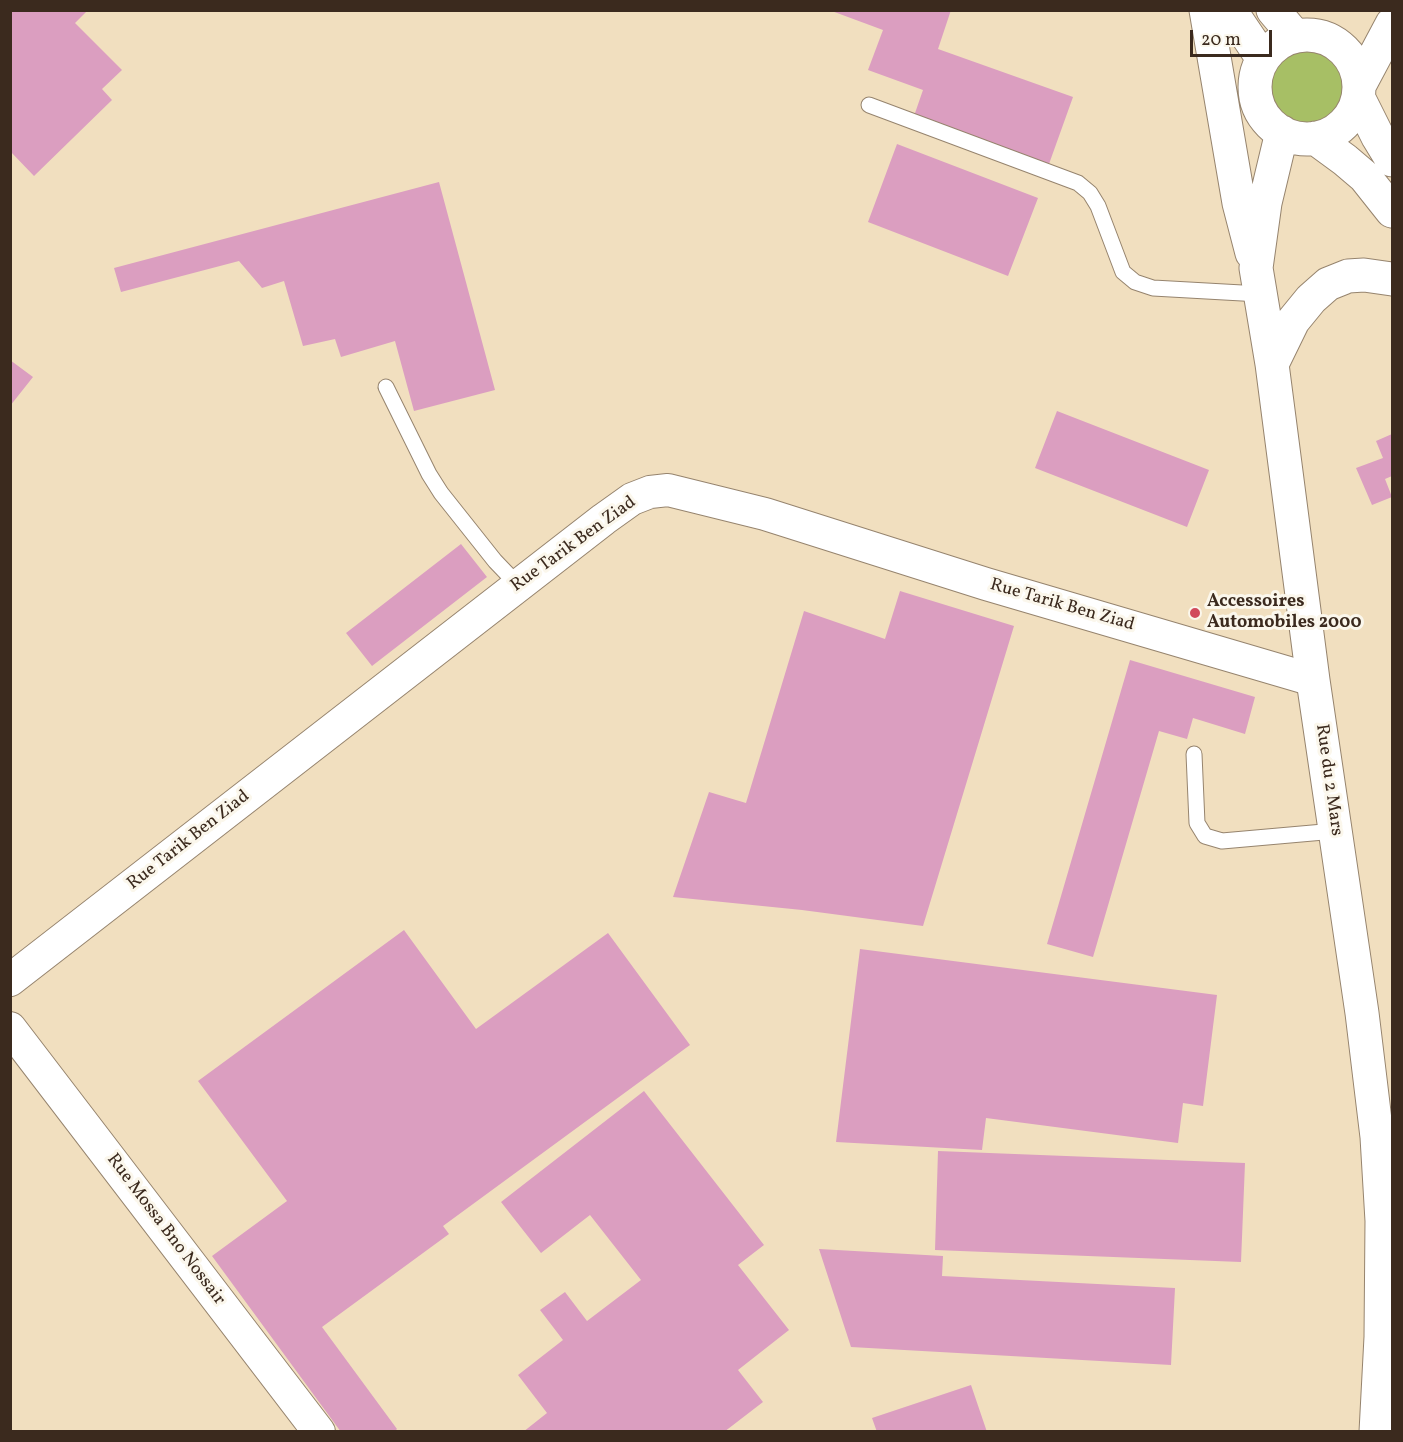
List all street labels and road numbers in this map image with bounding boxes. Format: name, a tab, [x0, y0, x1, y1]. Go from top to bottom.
street label: Rue Tarik Ben Ziad	[507, 492, 641, 598]
street label: Rue Tarik Ben Ziad	[987, 575, 1137, 637]
street label: Rue du 2 Mars	[1309, 723, 1347, 837]
street label: Rue Tarik Ben Ziad	[124, 787, 254, 895]
street label: Rue Mossa Bno Nossair	[101, 1150, 229, 1310]

